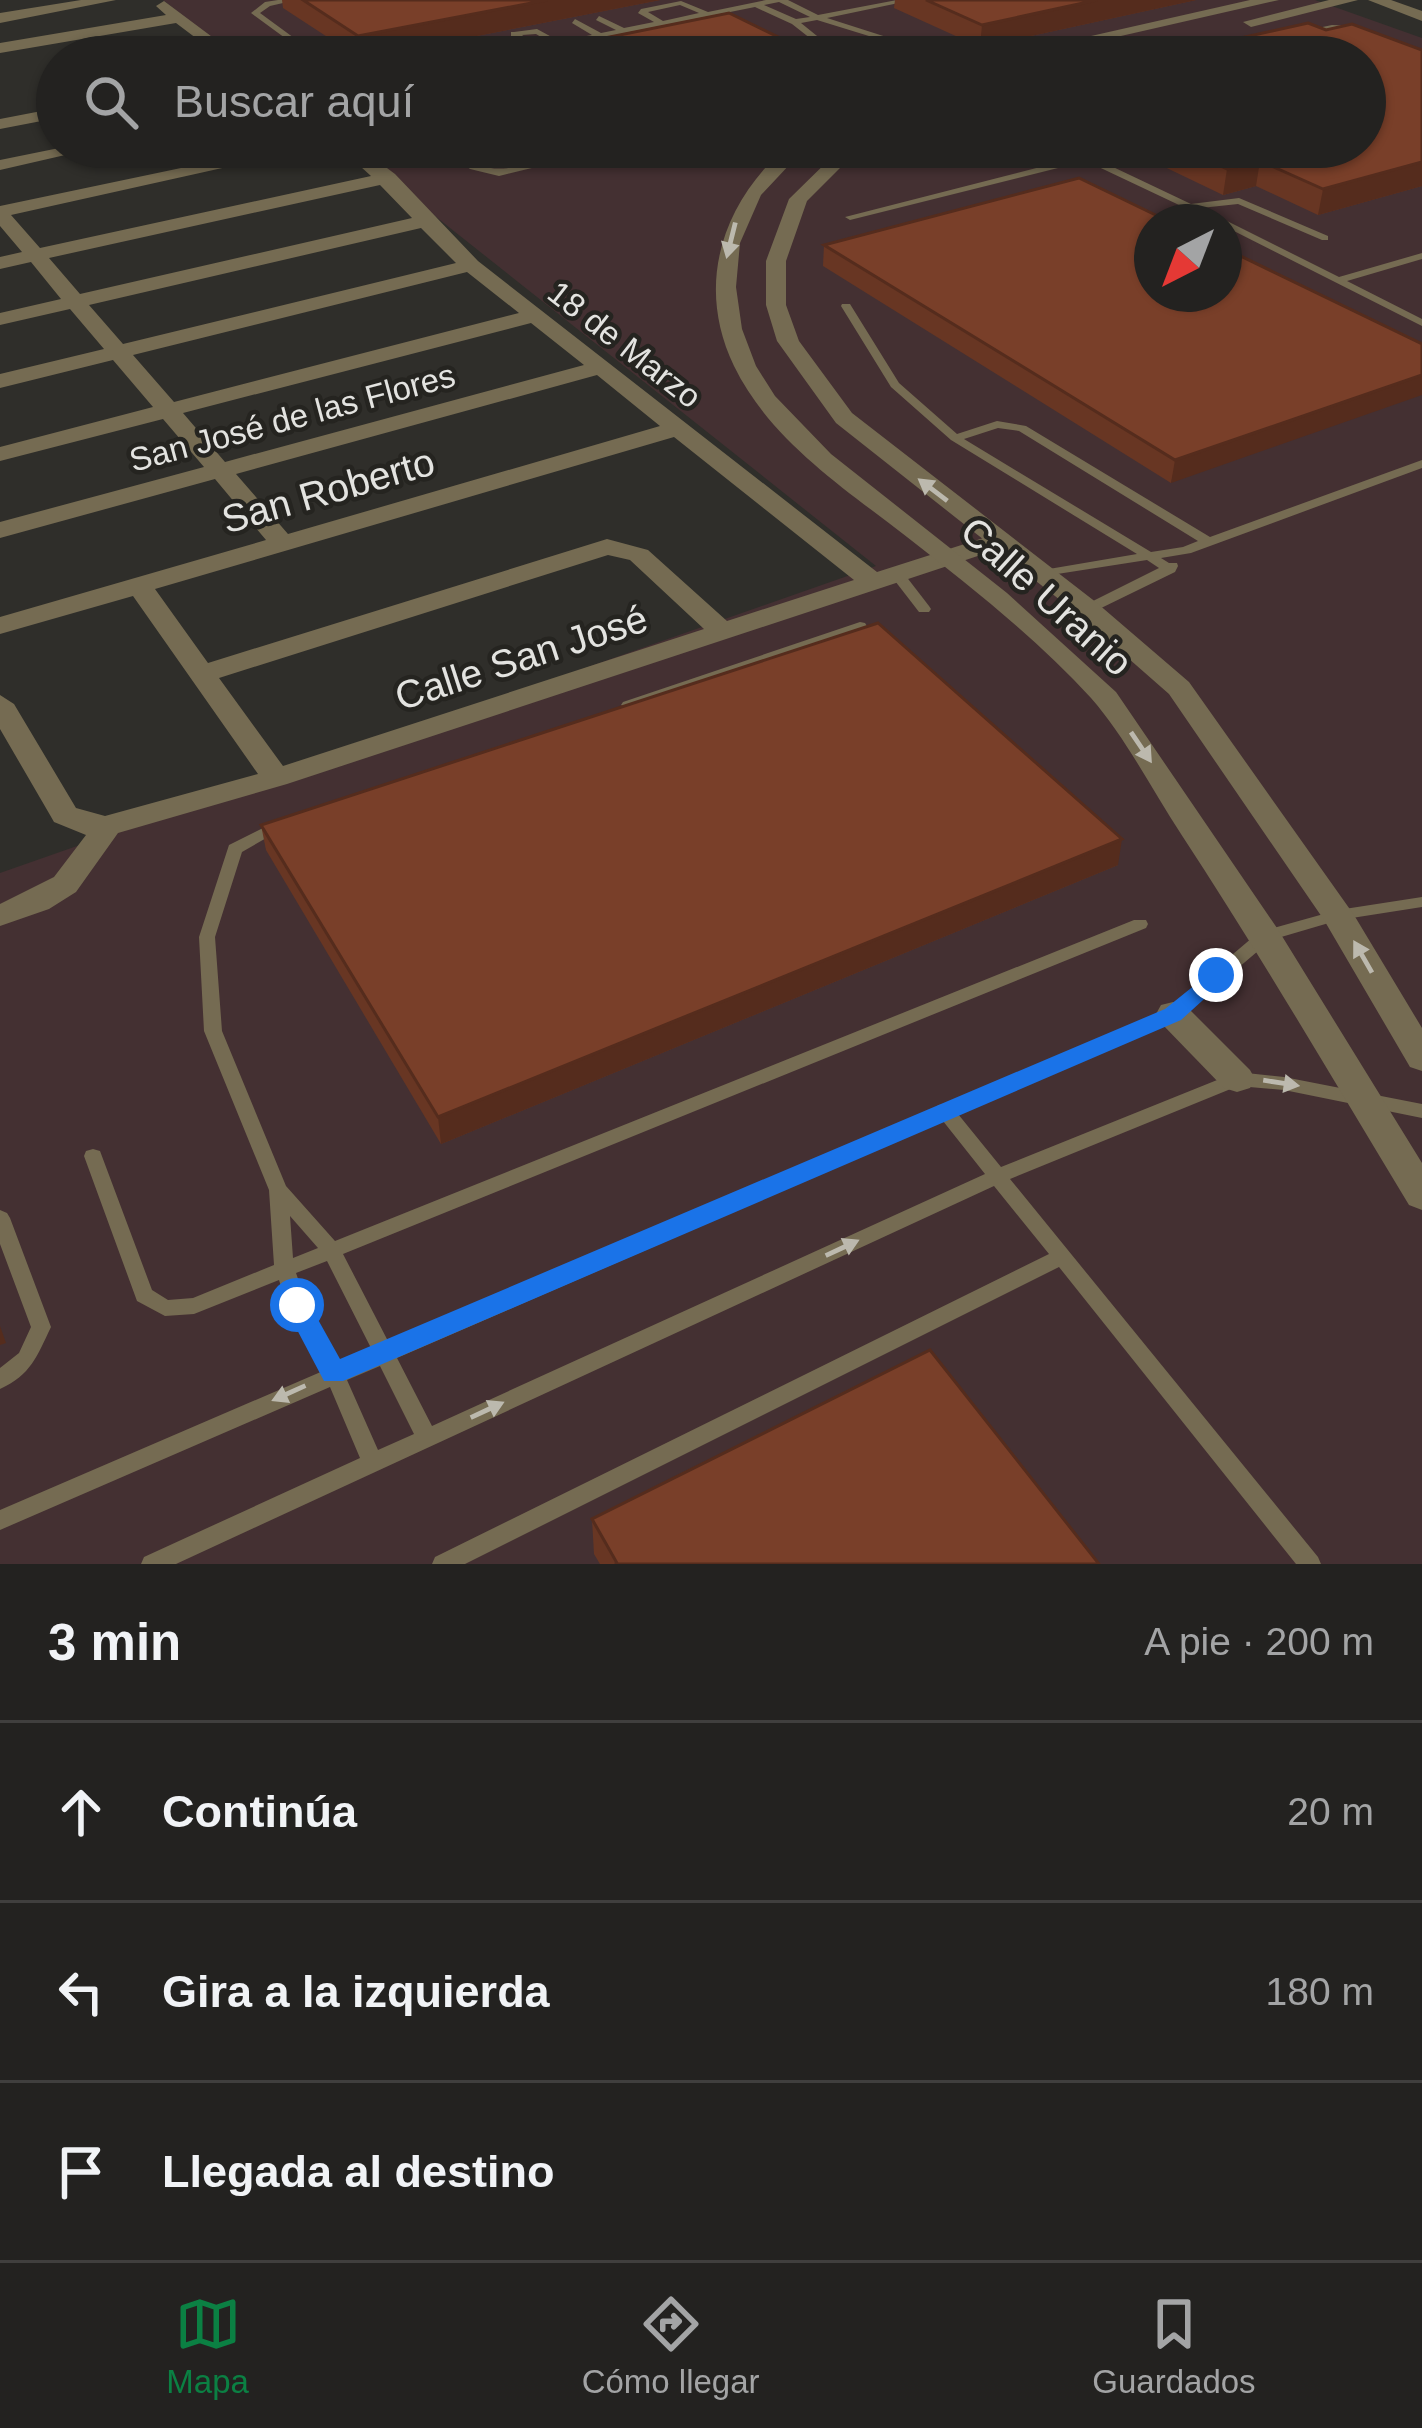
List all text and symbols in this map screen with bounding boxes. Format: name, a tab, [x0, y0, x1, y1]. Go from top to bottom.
search box	[36, 36, 1386, 168]
icon: search	[78, 69, 144, 135]
text: Buscar aquí	[174, 76, 414, 127]
north arrow	[1134, 204, 1242, 312]
one-way arrow	[721, 222, 740, 259]
street label: 18 de Marzo	[541, 273, 708, 415]
street label: San José de las Flores	[125, 356, 459, 479]
street label: San Roberto	[217, 440, 439, 541]
one-way arrow	[917, 479, 948, 503]
street label: Calle Uranio	[953, 509, 1141, 684]
street label: Calle San José	[390, 596, 653, 718]
one-way arrow	[1129, 730, 1152, 763]
one-way arrow	[1353, 940, 1374, 974]
route end	[1189, 948, 1243, 1002]
one-way arrow	[1262, 1074, 1300, 1092]
one-way arrow	[825, 1238, 860, 1258]
route start	[270, 1278, 324, 1332]
one-way arrow	[271, 1384, 306, 1404]
one-way arrow	[470, 1400, 505, 1420]
text: 3 min	[48, 1614, 181, 1671]
text: A pie · 200 m	[1144, 1620, 1374, 1663]
icon: ahead	[48, 1779, 114, 1845]
text: Continúa	[162, 1786, 357, 1837]
text: 20 m	[1287, 1790, 1374, 1833]
icon: left	[48, 1959, 114, 2025]
text: Gira a la izquierda	[162, 1966, 550, 2017]
text: 180 m	[1266, 1970, 1374, 2013]
icon: arrive	[48, 2139, 114, 2205]
text: Llegada al destino	[162, 2146, 555, 2197]
tab: Mapa	[166, 2291, 249, 2401]
tab: Cómo llegar	[582, 2291, 760, 2401]
tab: Guardados	[1092, 2291, 1256, 2401]

